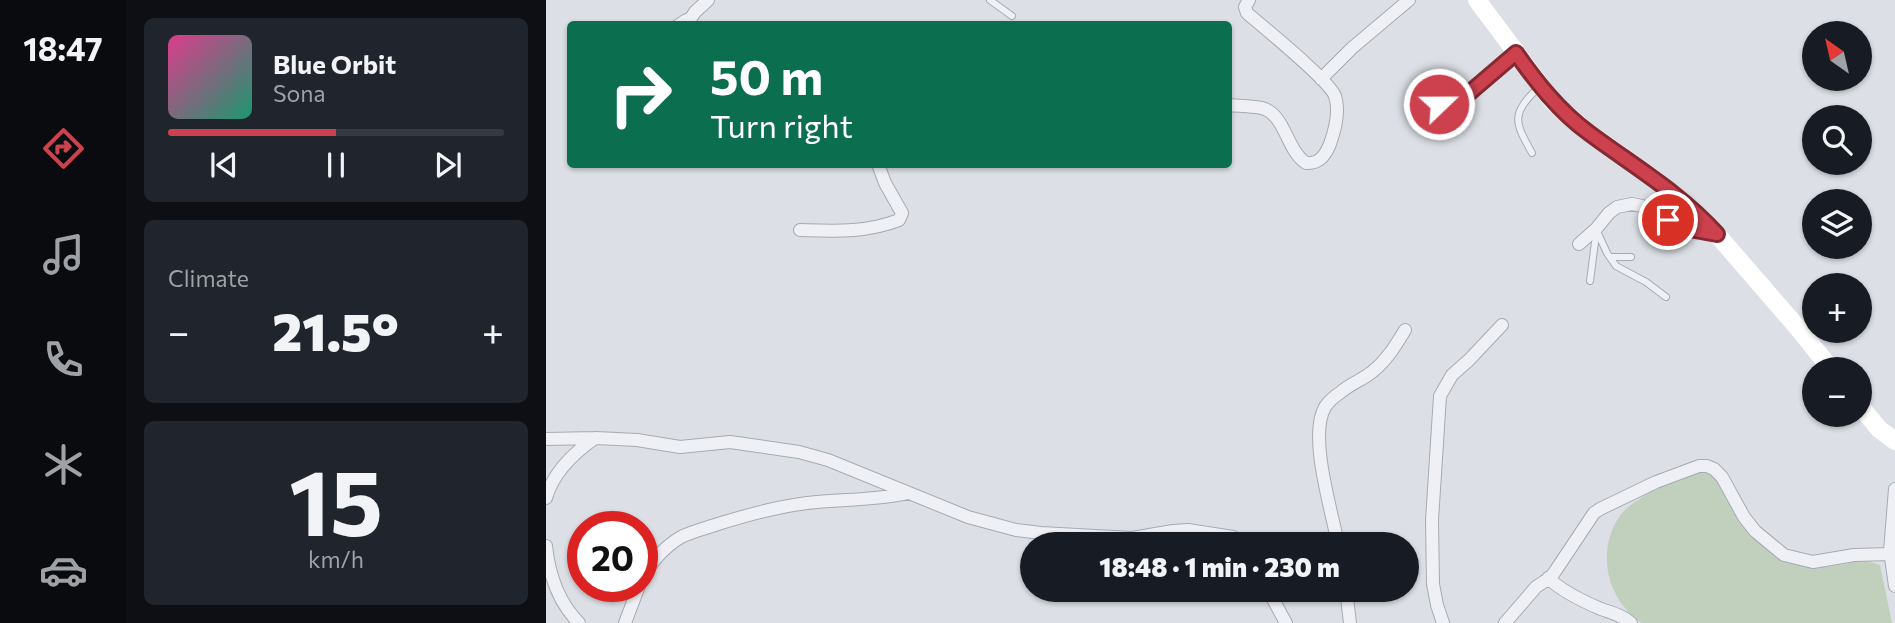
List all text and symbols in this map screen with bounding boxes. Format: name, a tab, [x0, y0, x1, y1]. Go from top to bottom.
north arrow	[1802, 21, 1872, 91]
map controls	[1802, 21, 1872, 427]
text: 18:47	[23, 28, 103, 68]
text: 50 m	[710, 45, 823, 105]
text: Blue Orbit	[273, 48, 396, 79]
icon: right	[595, 49, 686, 140]
position arrow	[1402, 67, 1476, 141]
text: Sona	[273, 79, 325, 107]
text: Turn right	[710, 105, 853, 145]
button: search	[1802, 105, 1872, 175]
icon: directions	[39, 124, 88, 173]
icon: previous	[205, 146, 243, 184]
icon: pause	[317, 146, 355, 184]
icon: next	[429, 146, 467, 184]
button: layers	[1802, 189, 1872, 259]
pin	[1638, 190, 1698, 250]
icon: arrive	[1649, 201, 1687, 239]
icon: music	[39, 230, 88, 279]
text: Climate	[168, 264, 249, 292]
button: +	[1802, 273, 1872, 343]
text: 21.5°	[272, 298, 399, 362]
text: −	[168, 307, 190, 354]
text: +	[482, 307, 504, 354]
icon: phone	[39, 335, 88, 384]
button: −	[1802, 357, 1872, 427]
icon: climate	[39, 440, 88, 489]
text: 15	[289, 443, 383, 555]
speed limit sign: 20	[567, 511, 658, 602]
text: km/h	[308, 545, 364, 573]
icon: car	[39, 546, 88, 595]
text: 18:48 · 1 min · 230 m	[1099, 551, 1340, 582]

